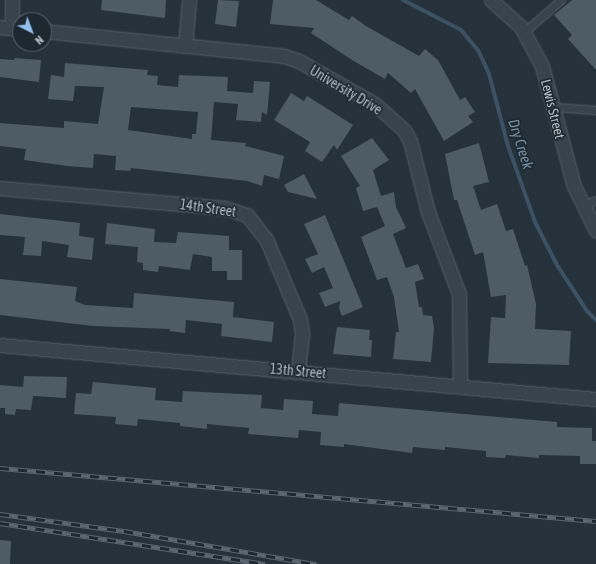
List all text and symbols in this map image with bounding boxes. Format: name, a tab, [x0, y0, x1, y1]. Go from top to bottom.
north arrow	[12, 12, 52, 52]
text: N	[33, 34, 46, 47]
street label: University Drive	[307, 62, 385, 118]
street label: Lewis Street	[537, 77, 569, 141]
water label: Dry Creek	[504, 117, 538, 171]
street label: 14th Street	[179, 196, 237, 220]
street label: 13th Street	[269, 360, 327, 382]

